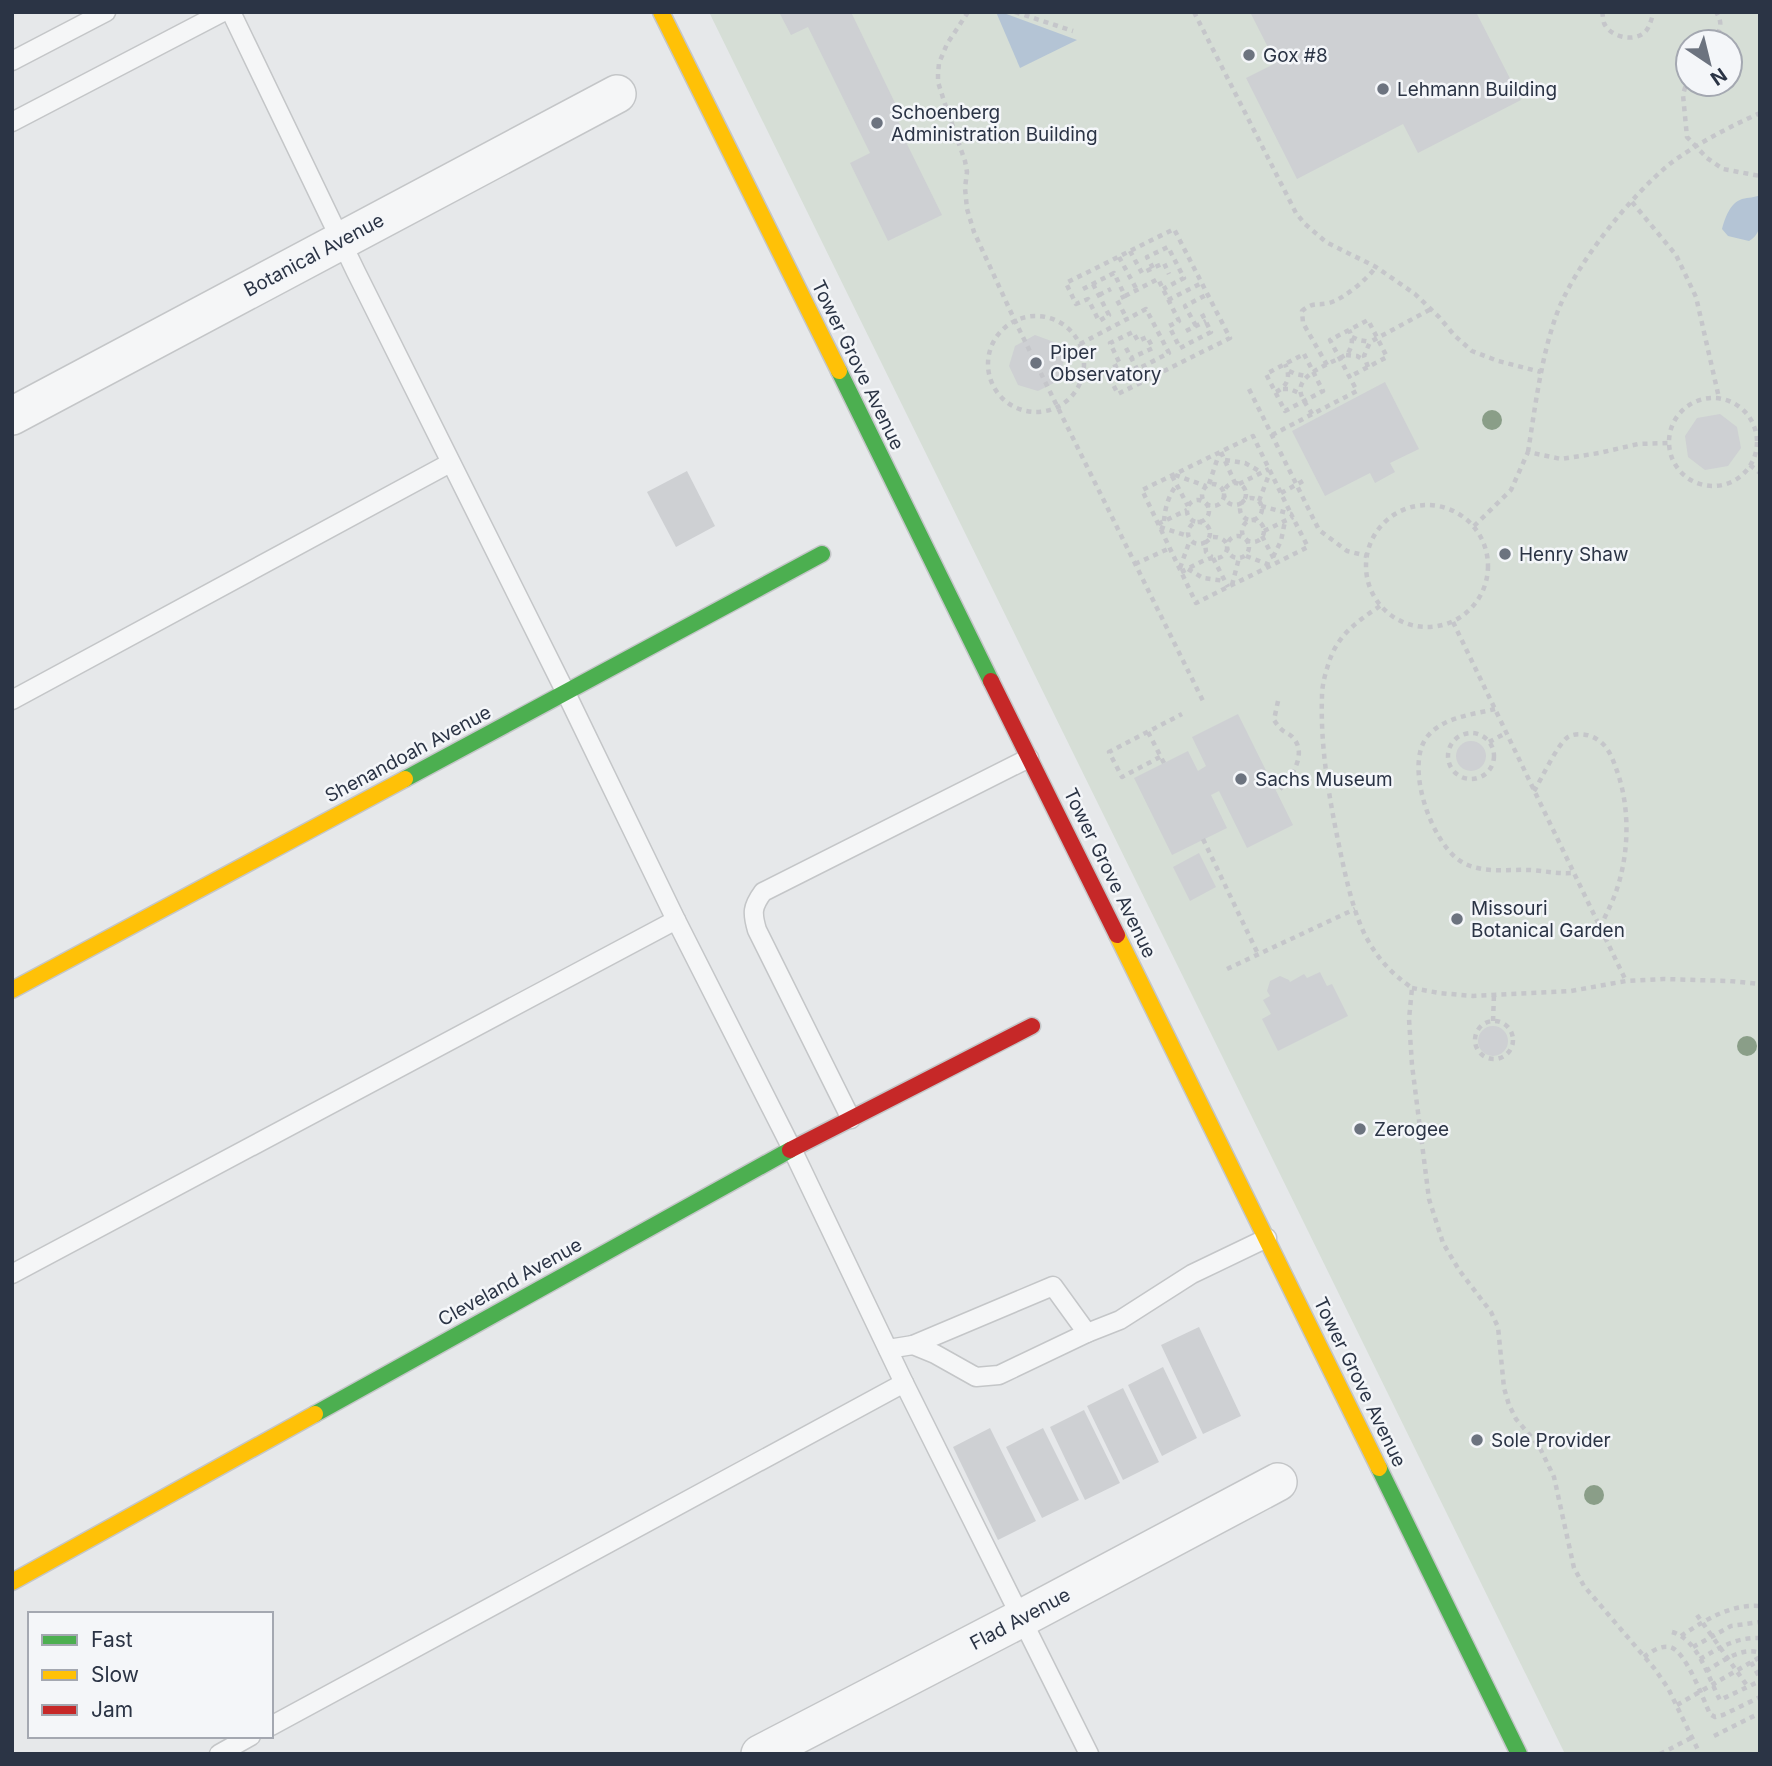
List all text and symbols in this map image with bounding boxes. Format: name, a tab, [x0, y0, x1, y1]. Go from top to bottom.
north arrow	[1674, 28, 1744, 98]
place label: Gox #8	[1263, 44, 1328, 67]
marker: Gox #8	[1241, 47, 1257, 63]
text: N	[1706, 63, 1731, 90]
place label: Lehmann Building	[1397, 78, 1557, 101]
marker: Lehmann Building	[1375, 81, 1391, 97]
place label: Schoenberg Administration Building	[891, 101, 1098, 146]
marker: Schoenberg Administration Building	[869, 115, 885, 131]
street label: Botanical Avenue	[240, 208, 388, 302]
street label: Tower Grove Avenue	[807, 276, 909, 454]
place label: Piper Observatory	[1050, 341, 1162, 386]
marker: Piper Observatory	[1028, 355, 1044, 371]
place label: Henry Shaw	[1519, 543, 1629, 566]
marker: Henry Shaw	[1497, 546, 1513, 562]
street label: Shenandoah Avenue	[321, 700, 495, 808]
place label: Sachs Museum	[1255, 768, 1393, 791]
marker: Sachs Museum	[1233, 771, 1249, 787]
street label: Tower Grove Avenue	[1059, 784, 1161, 962]
place label: Missouri Botanical Garden	[1471, 897, 1625, 942]
marker: Missouri Botanical Garden	[1449, 911, 1465, 927]
place label: Zerogee	[1374, 1118, 1449, 1141]
marker: Zerogee	[1352, 1121, 1368, 1137]
street label: Cleveland Avenue	[434, 1233, 586, 1331]
street label: Tower Grove Avenue	[1309, 1293, 1411, 1471]
place label: Sole Provider	[1491, 1429, 1611, 1452]
marker: Sole Provider	[1469, 1432, 1485, 1448]
street label: Flad Avenue	[966, 1583, 1074, 1655]
legend	[28, 1612, 273, 1738]
text: Fast	[91, 1627, 133, 1652]
text: Slow	[91, 1662, 139, 1687]
text: Jam	[91, 1697, 133, 1722]

